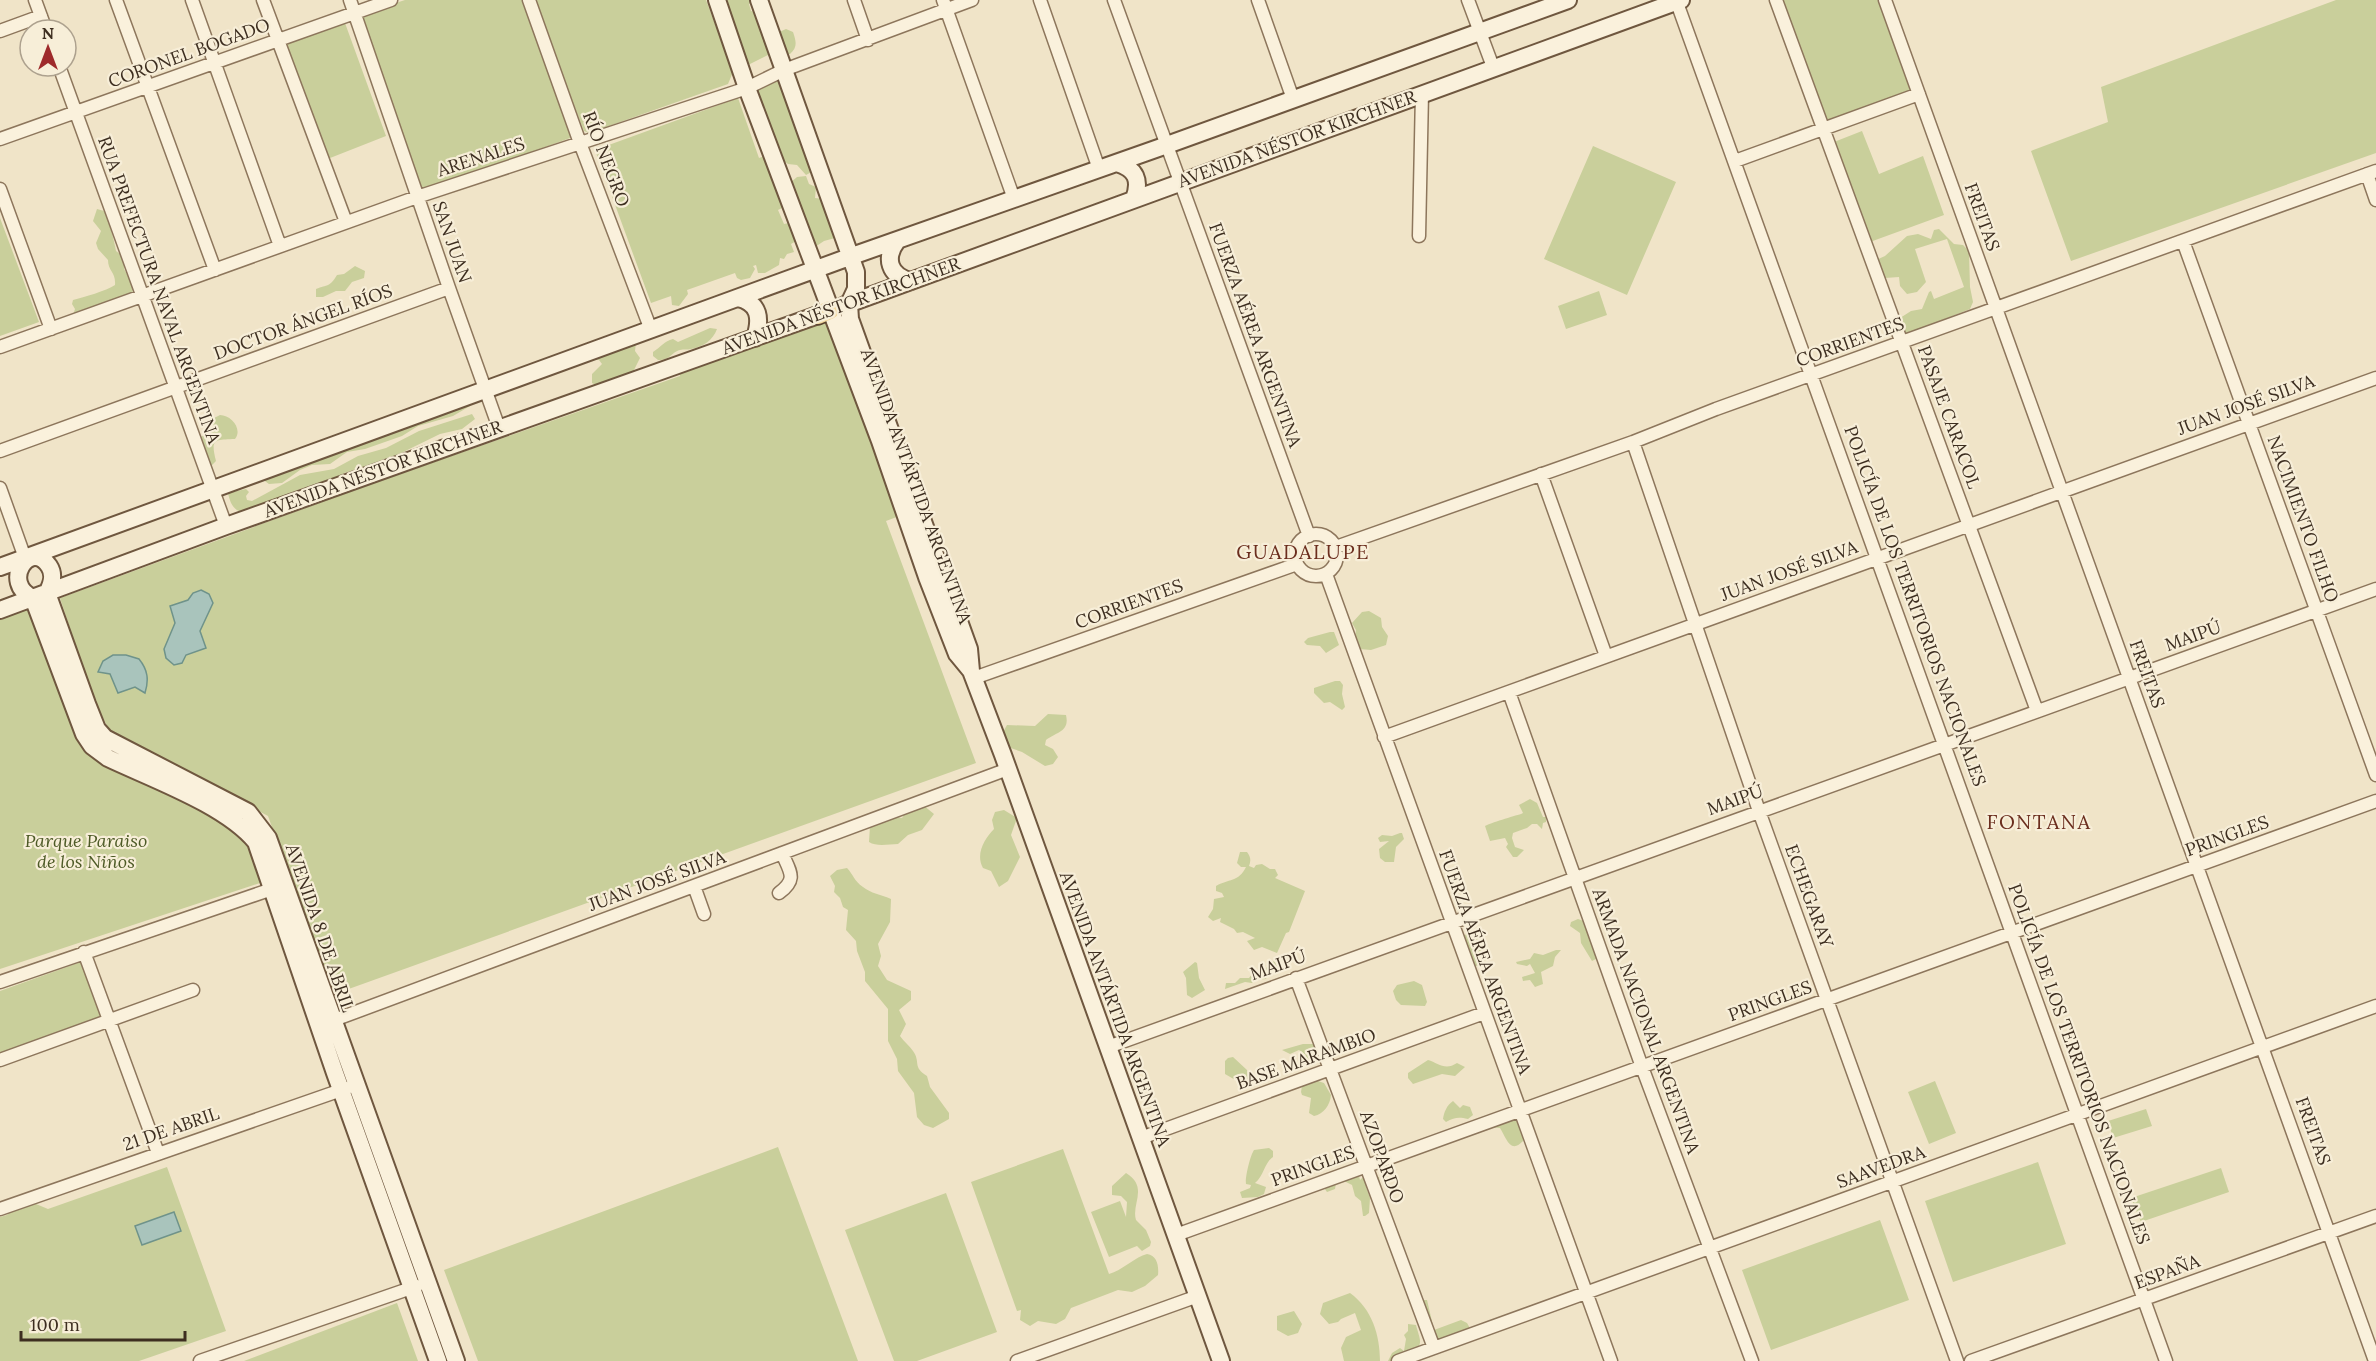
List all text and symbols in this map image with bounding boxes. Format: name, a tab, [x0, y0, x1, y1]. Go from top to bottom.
street label: CORONEL BOGADO	[105, 13, 273, 92]
north arrow	[18, 18, 78, 78]
text: N	[42, 23, 54, 43]
street label: AVENIDA NÉSTOR KIRCHNER	[1174, 84, 1420, 193]
street label: RÍO NEGRO	[578, 108, 635, 210]
street label: ARENALES	[433, 132, 527, 182]
street label: RUA PREFECTURA NAVAL ARGENTINA	[93, 133, 226, 448]
street label: FREITAS	[1960, 180, 2005, 254]
street label: SAN JUAN	[428, 198, 477, 286]
street label: FUERZA AÉREA ARGENTINA	[1204, 219, 1307, 451]
street label: AVENIDA NÉSTOR KIRCHNER	[718, 251, 964, 360]
street label: DOCTOR ÁNGEL RÍOS	[210, 278, 395, 365]
street label: CORRIENTES	[1793, 311, 1907, 372]
street label: PASAJE CARACOL	[1913, 342, 1986, 492]
street label: AVENIDA ANTÁRTIDA ARGENTINA	[855, 344, 977, 627]
street label: JUAN JOSÉ SILVA	[2173, 369, 2318, 440]
street label: AVENIDA NÉSTOR KIRCHNER	[260, 414, 506, 523]
street label: POLICÍA DE LOS TERRITORIOS NACIONALES	[1839, 422, 1992, 789]
street label: NACIMIENTO FILHO	[2263, 432, 2344, 605]
street label: JUAN JOSÉ SILVA	[1716, 535, 1861, 606]
district label: GUADALUPE	[1236, 539, 1370, 564]
street label: CORRIENTES	[1072, 573, 1186, 634]
street label: MAIPÚ	[2162, 615, 2224, 656]
street label: FREITAS	[2125, 637, 2170, 711]
street label: MAIPÚ	[1704, 779, 1766, 820]
district label: FONTANA	[1987, 809, 2091, 834]
street label: PRINGLES	[2182, 810, 2272, 861]
park label: Parque Paraiso de los Niños	[25, 829, 147, 873]
street label: AVENIDA 8 DE ABRIL	[281, 840, 360, 1016]
street label: ECHEGARAY	[1780, 841, 1839, 951]
street label: JUAN JOSÉ SILVA	[584, 845, 729, 916]
street label: FUERZA AÉREA ARGENTINA	[1434, 846, 1537, 1078]
street label: AVENIDA ANTÁRTIDA ARGENTINA	[1054, 867, 1176, 1150]
street label: POLICÍA DE LOS TERRITORIOS NACIONALES	[2003, 880, 2156, 1247]
street label: ARMADA NACIONAL ARGENTINA	[1587, 884, 1706, 1157]
street label: MAIPÚ	[1247, 944, 1309, 985]
street label: PRINGLES	[1725, 975, 1815, 1026]
street label: BASE MARAMBIO	[1233, 1023, 1379, 1094]
street label: FREITAS	[2291, 1094, 2336, 1168]
street label: 21 DE ABRIL	[120, 1101, 222, 1156]
street label: AZOPARDO	[1355, 1106, 1410, 1206]
street label: PRINGLES	[1268, 1140, 1358, 1191]
street label: SAAVEDRA	[1833, 1140, 1929, 1193]
street label: ESPAÑA	[2131, 1249, 2203, 1294]
scale bar	[21, 1304, 184, 1342]
text: 100 m	[30, 1313, 80, 1336]

